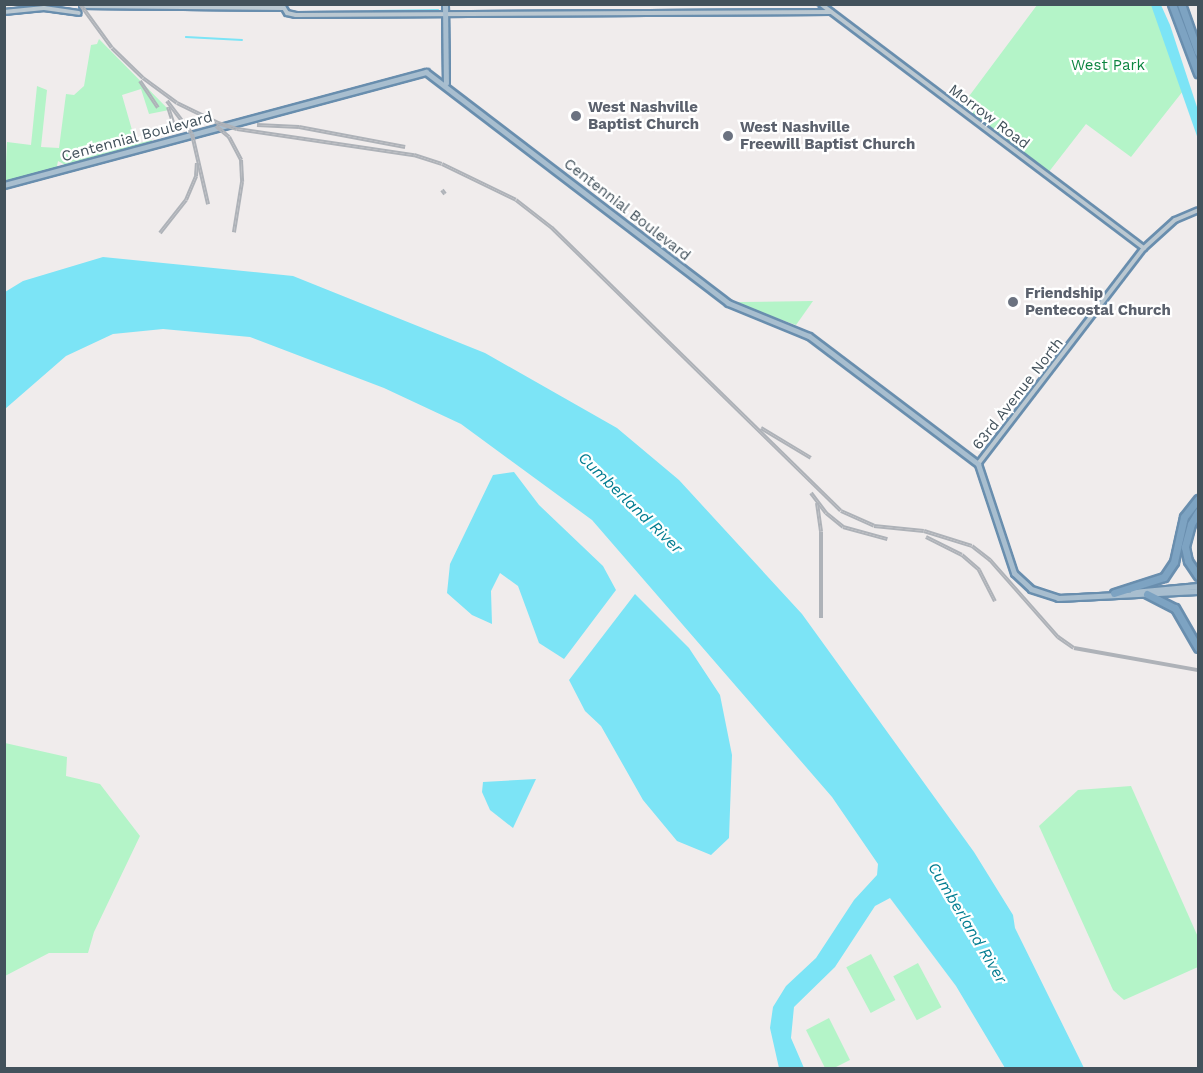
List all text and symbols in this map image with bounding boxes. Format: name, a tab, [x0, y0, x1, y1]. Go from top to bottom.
park label: West Park	[1071, 57, 1145, 75]
street label: Morrow Road	[945, 81, 1033, 153]
place label: West Nashville Baptist Church	[588, 98, 699, 133]
street label: Centennial Boulevard	[59, 108, 215, 166]
marker: West Nashville Baptist Church	[569, 109, 583, 123]
place label: West Nashville Freewill Baptist Church	[740, 118, 915, 153]
marker: West Nashville Freewill Baptist Church	[721, 129, 735, 143]
street label: Centennial Boulevard	[560, 155, 694, 265]
place label: Friendship Pentecostal Church	[1025, 284, 1171, 319]
marker: Friendship Pentecostal Church	[1006, 295, 1020, 309]
street label: 63rd Avenue North	[969, 334, 1067, 454]
water label: Cumberland River	[574, 448, 686, 558]
water label: Cumberland River	[923, 859, 1011, 987]

